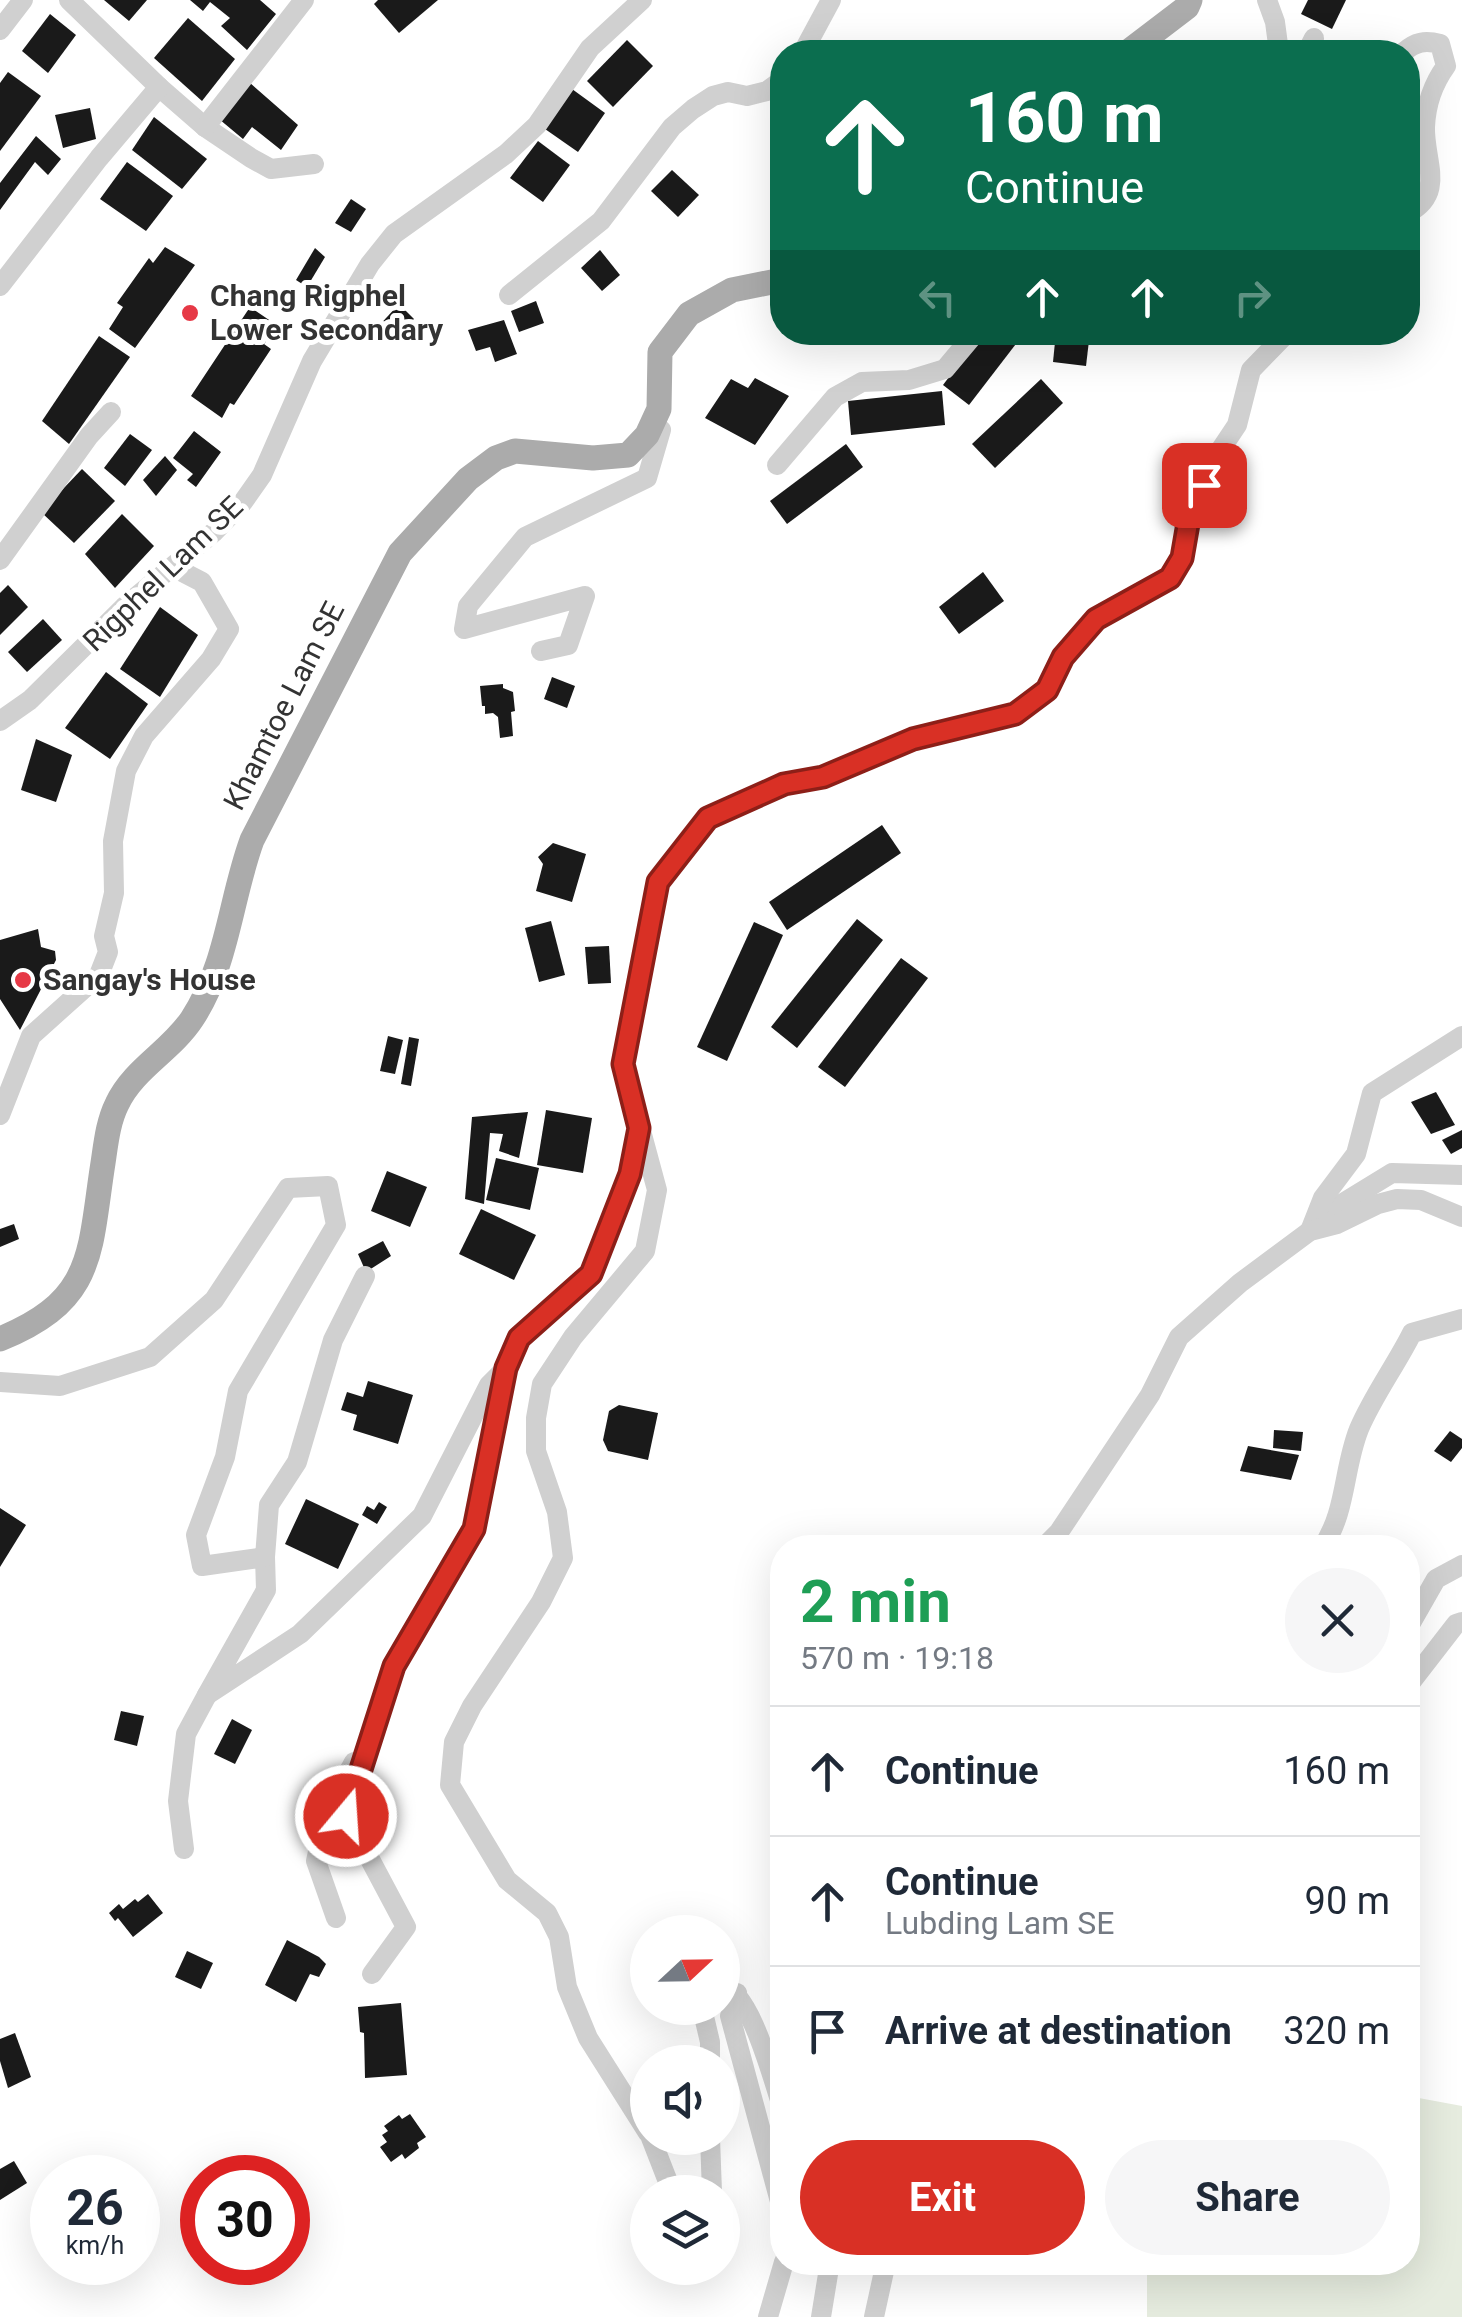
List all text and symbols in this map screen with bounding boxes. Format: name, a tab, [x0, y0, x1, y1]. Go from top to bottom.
text: 160 m	[965, 77, 1164, 159]
icon: ahead	[800, 80, 930, 210]
text: Continue	[965, 161, 1144, 214]
icon: left	[910, 270, 965, 325]
icon: ahead	[1015, 270, 1070, 325]
icon: ahead	[1120, 270, 1175, 325]
icon: right	[1225, 270, 1280, 325]
place label: Chang Rigphel Lower Secondary	[210, 278, 444, 347]
marker: Chang Rigphel Lower Secondary	[179, 302, 201, 324]
pin	[1162, 443, 1247, 528]
icon: arrive	[1177, 458, 1232, 513]
street label: Rigphel Lam SE	[76, 489, 250, 658]
street label: Khamtoe Lam SE	[216, 596, 351, 816]
place label: Sangay's House	[43, 962, 256, 997]
marker: Sangay's House	[12, 969, 34, 991]
text: 2 min	[800, 1566, 951, 1637]
button: close	[1285, 1568, 1390, 1673]
text: 570 m · 19:18	[800, 1639, 994, 1677]
icon: ahead	[800, 1744, 855, 1799]
text: Continue	[885, 1749, 1039, 1793]
text: 160 m	[1283, 1749, 1390, 1793]
position arrow	[294, 1764, 398, 1868]
text: Continue	[885, 1860, 1039, 1904]
icon: ahead	[800, 1874, 855, 1929]
text: 90 m	[1305, 1879, 1390, 1923]
text: Lubding Lam SE	[885, 1904, 1114, 1942]
north arrow	[630, 1915, 740, 2025]
map controls	[630, 1915, 740, 2285]
icon: arrive	[800, 2004, 855, 2059]
text: Arrive at destination	[885, 2009, 1232, 2053]
text: 320 m	[1283, 2009, 1390, 2053]
button: sound	[630, 2045, 740, 2155]
button: Exit	[800, 2140, 1085, 2255]
button: Share	[1105, 2140, 1390, 2255]
speed limit sign: 30	[180, 2155, 310, 2285]
button: layers	[630, 2175, 740, 2285]
text: 26	[66, 2179, 124, 2237]
text: km/h	[66, 2231, 124, 2260]

